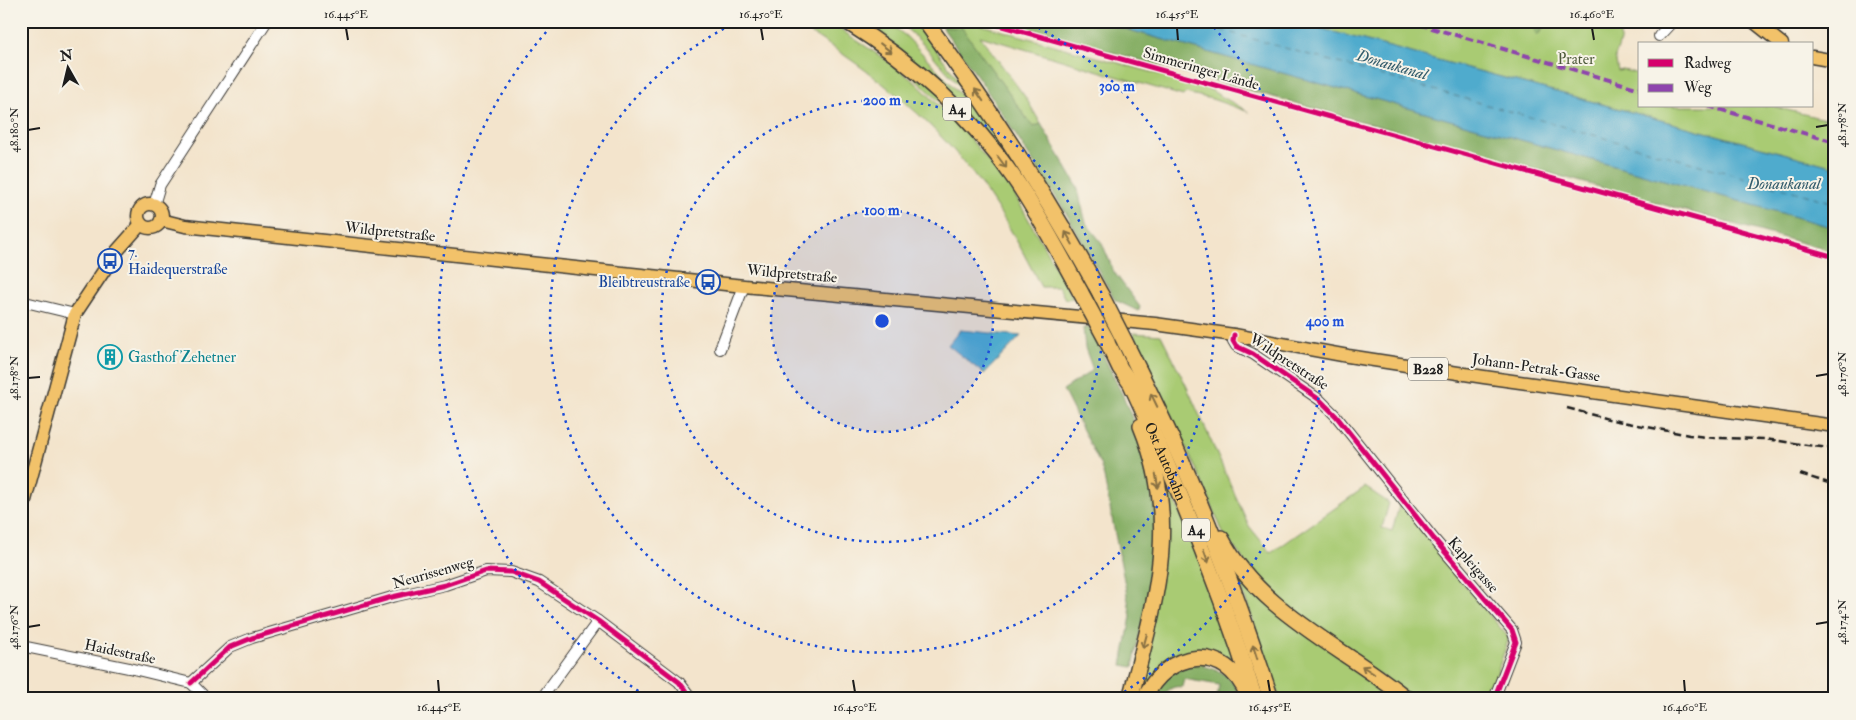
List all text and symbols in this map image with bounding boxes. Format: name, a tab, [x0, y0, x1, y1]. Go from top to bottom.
text: 16.445°E	[324, 7, 368, 22]
text: 16.450°E	[739, 7, 783, 22]
text: 16.455°E	[1156, 7, 1199, 22]
text: 16.460°E	[1570, 7, 1615, 22]
north arrow	[42, 42, 92, 92]
legend	[1638, 42, 1814, 108]
one-way arrow	[879, 43, 893, 53]
street label: Simmeringer Lände	[1141, 43, 1261, 95]
water label: Donaukanal	[1353, 45, 1431, 85]
text: N	[58, 46, 74, 65]
park label: Prater	[1557, 50, 1595, 69]
text: Radweg	[1684, 54, 1732, 73]
text: 300 m	[1099, 77, 1135, 96]
text: Weg	[1683, 78, 1712, 97]
one-way arrow	[974, 89, 984, 103]
text: 200 m	[863, 91, 901, 110]
road number: A4	[943, 98, 971, 120]
text: 48.178°N	[1835, 102, 1850, 147]
text: 48.180°N	[7, 107, 22, 153]
one-way arrow	[996, 155, 1007, 168]
water label: Donaukanal	[1747, 174, 1822, 194]
text: 100 m	[864, 201, 900, 220]
street label: Wildpretstraße	[343, 218, 436, 247]
one-way arrow	[1063, 232, 1073, 246]
place label: 7. Haidequerstraße	[128, 243, 228, 279]
bus stop icon: 7. Haidequerstraße	[97, 248, 123, 274]
street label: Wildpretstraße	[745, 260, 838, 288]
bus stop icon: Bleibtreustraße	[695, 269, 721, 295]
place label: Bleibtreustraße	[598, 273, 690, 292]
centre of rings	[873, 312, 891, 330]
text: 400 m	[1305, 312, 1344, 331]
street label: Wildpretstraße	[1244, 329, 1332, 396]
building icon: Gasthof Zehetner	[97, 344, 123, 370]
place label: Gasthof Zehetner	[128, 348, 236, 367]
street label: Johann-Petrak-Gasse	[1470, 349, 1601, 387]
text: 48.176°N	[1835, 351, 1850, 397]
text: 48.178°N	[7, 355, 22, 400]
road number: B228	[1408, 358, 1448, 380]
one-way arrow	[1149, 393, 1159, 408]
street label: Ost Autobahn	[1140, 419, 1191, 504]
one-way arrow	[1152, 473, 1162, 489]
road number: A4	[1182, 518, 1210, 542]
street label: Kapleigasse	[1443, 533, 1503, 598]
one-way arrow	[1202, 547, 1211, 563]
street label: Neurissenweg	[390, 552, 476, 594]
text: 48.174°N	[1835, 599, 1850, 645]
text: 48.176°N	[7, 604, 22, 650]
one-way arrow	[1140, 633, 1149, 649]
street label: Haidestraße	[83, 635, 157, 669]
one-way arrow	[1250, 645, 1260, 661]
one-way arrow	[1361, 665, 1375, 675]
text: 16.445°E	[417, 700, 461, 715]
text: 16.450°E	[833, 700, 877, 715]
text: 16.455°E	[1249, 700, 1292, 715]
text: 16.460°E	[1663, 700, 1708, 715]

